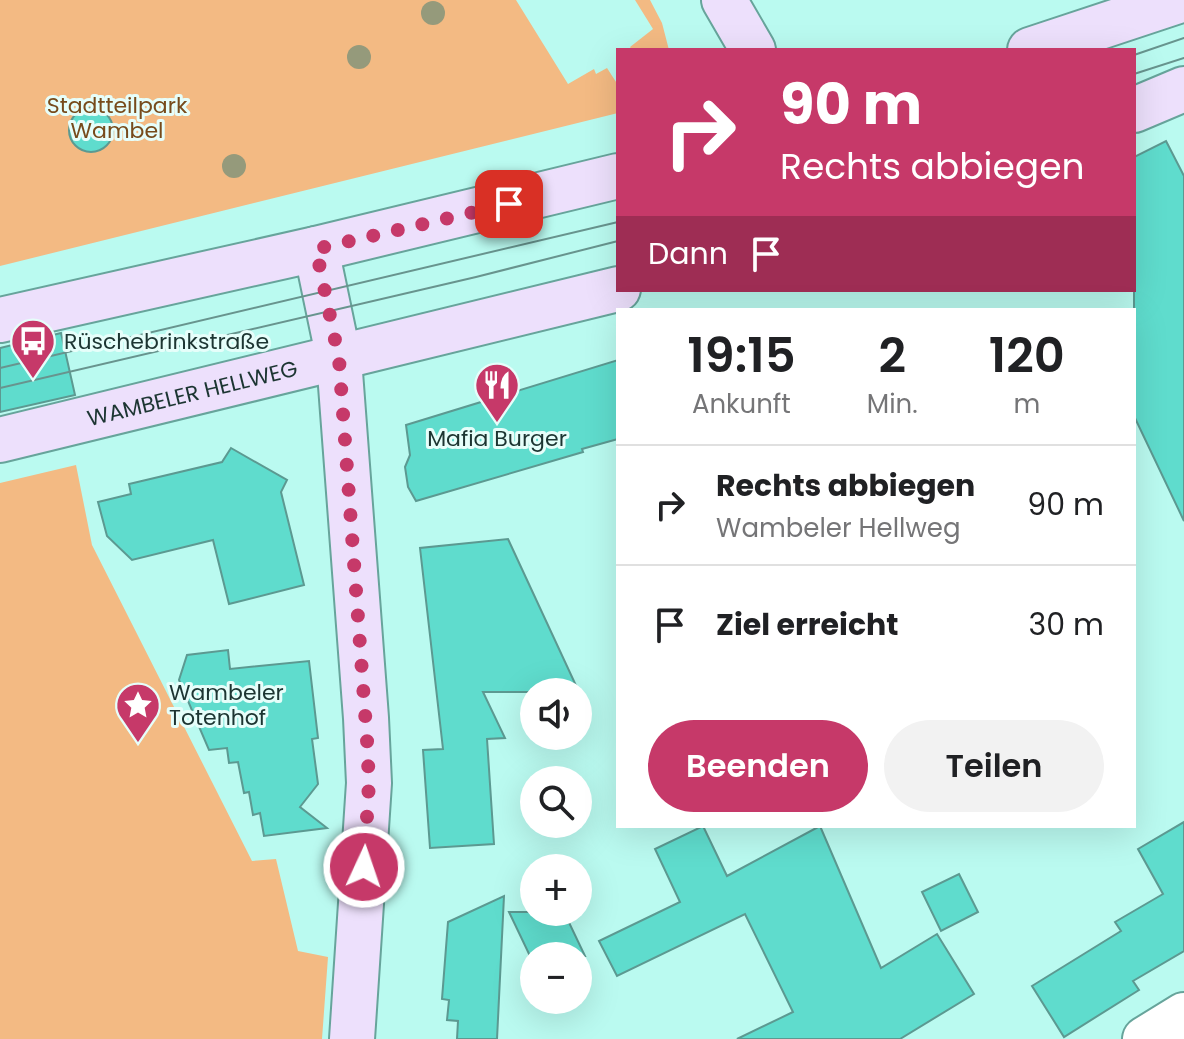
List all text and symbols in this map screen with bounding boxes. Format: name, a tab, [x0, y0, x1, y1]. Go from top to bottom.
text: 90 m	[780, 65, 922, 144]
icon: right	[648, 80, 752, 184]
park label: Stadtteilpark Wambel	[47, 90, 188, 146]
text: Rechts abbiegen	[780, 141, 1085, 192]
pin	[475, 170, 543, 238]
icon: arrive	[487, 182, 531, 226]
text: Dann	[648, 232, 728, 275]
icon: arrive	[744, 232, 788, 276]
bus stop icon: Rüschebrinkstraße	[9, 317, 57, 380]
text: 19:15	[687, 322, 796, 389]
text: 2	[878, 322, 906, 389]
text: 120	[989, 322, 1065, 389]
place label: Rüschebrinkstraße	[64, 326, 269, 357]
street label: WAMBELER HELLWEG	[84, 352, 301, 434]
restaurant icon: Mafia Burger	[473, 361, 521, 424]
text: Ankunft	[692, 386, 791, 422]
text: Min.	[867, 386, 918, 422]
text: m	[1013, 386, 1040, 422]
place label: Mafia Burger	[427, 423, 567, 454]
text: Rechts abbiegen	[716, 464, 975, 507]
icon: right	[648, 483, 692, 527]
text: 90 m	[1027, 483, 1104, 526]
text: Wambeler Hellweg	[716, 510, 961, 546]
icon: arrive	[648, 603, 692, 647]
text: Ziel erreicht	[716, 603, 898, 646]
text: 30 m	[1029, 603, 1104, 646]
place label: Wambeler Totenhof	[169, 677, 284, 733]
map controls	[520, 678, 592, 1014]
button: sound	[520, 678, 592, 750]
place icon: Wambeler Totenhof	[114, 681, 162, 744]
button: Beenden	[648, 720, 868, 812]
button: Teilen	[884, 720, 1104, 812]
button: search	[520, 766, 592, 838]
position arrow	[322, 825, 406, 909]
button: +	[520, 854, 592, 926]
button: −	[520, 942, 592, 1014]

